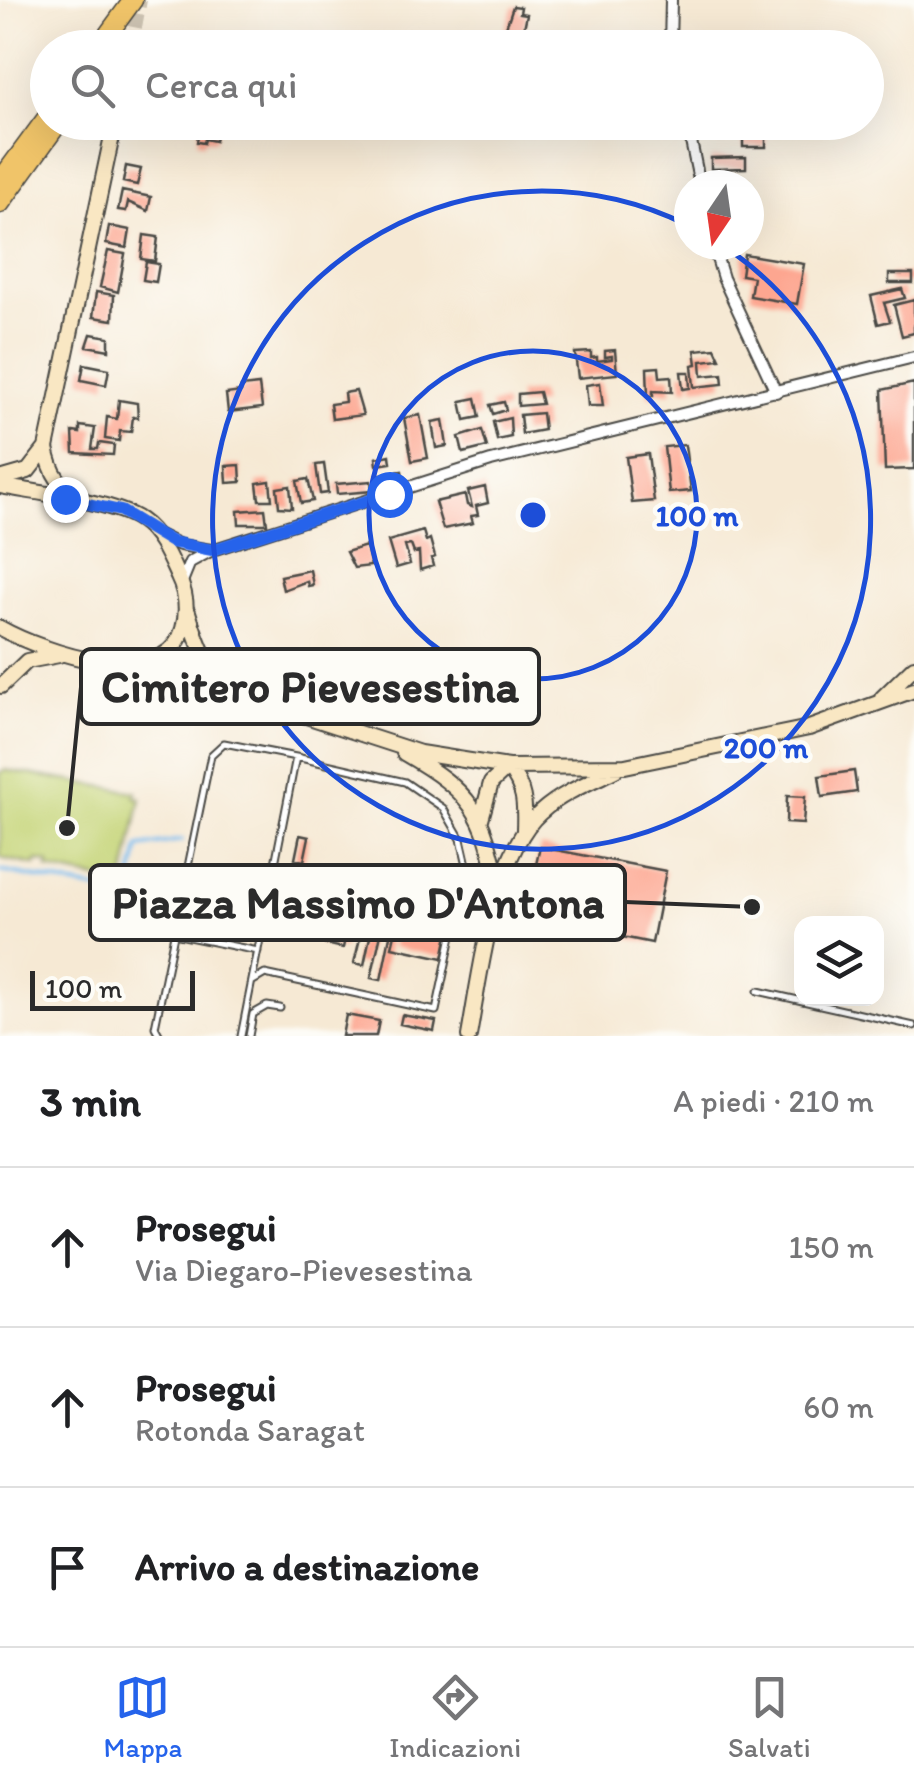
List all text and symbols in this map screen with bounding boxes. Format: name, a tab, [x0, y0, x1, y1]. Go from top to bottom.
search box	[30, 30, 884, 140]
icon: search	[65, 58, 120, 113]
text: Cerca qui	[145, 62, 297, 108]
north arrow	[674, 170, 764, 260]
route start	[367, 472, 413, 518]
route end	[43, 477, 89, 523]
centre of rings	[515, 497, 551, 533]
text: 100 m	[656, 497, 739, 534]
callout: Cimitero Pievesestina	[81, 649, 539, 724]
text: Cimitero Pievesestina	[101, 659, 520, 713]
text: 200 m	[724, 729, 809, 766]
callout: Piazza Massimo D'Antona	[90, 865, 625, 940]
text: Piazza Massimo D'Antona	[112, 875, 604, 929]
map controls	[794, 916, 884, 1006]
button: layers	[794, 916, 884, 1006]
scale bar	[30, 966, 195, 1010]
text: 100 m	[45, 971, 122, 1005]
text: 3 min	[40, 1076, 141, 1127]
text: A piedi · 210 m	[673, 1082, 874, 1120]
text: Prosegui	[135, 1205, 277, 1251]
icon: ahead	[40, 1220, 95, 1275]
text: 150 m	[789, 1228, 874, 1266]
text: Via Diegaro-Pievesestina	[135, 1251, 473, 1289]
text: Prosegui	[135, 1365, 277, 1411]
icon: ahead	[40, 1380, 95, 1435]
text: 60 m	[803, 1388, 874, 1426]
text: Rotonda Saragat	[135, 1411, 365, 1449]
icon: arrive	[40, 1540, 95, 1595]
text: Arrivo a destinazione	[135, 1544, 479, 1590]
tab: Mappa	[103, 1670, 182, 1764]
tab: Indicazioni	[389, 1670, 521, 1764]
tab: Salvati	[728, 1670, 811, 1764]

